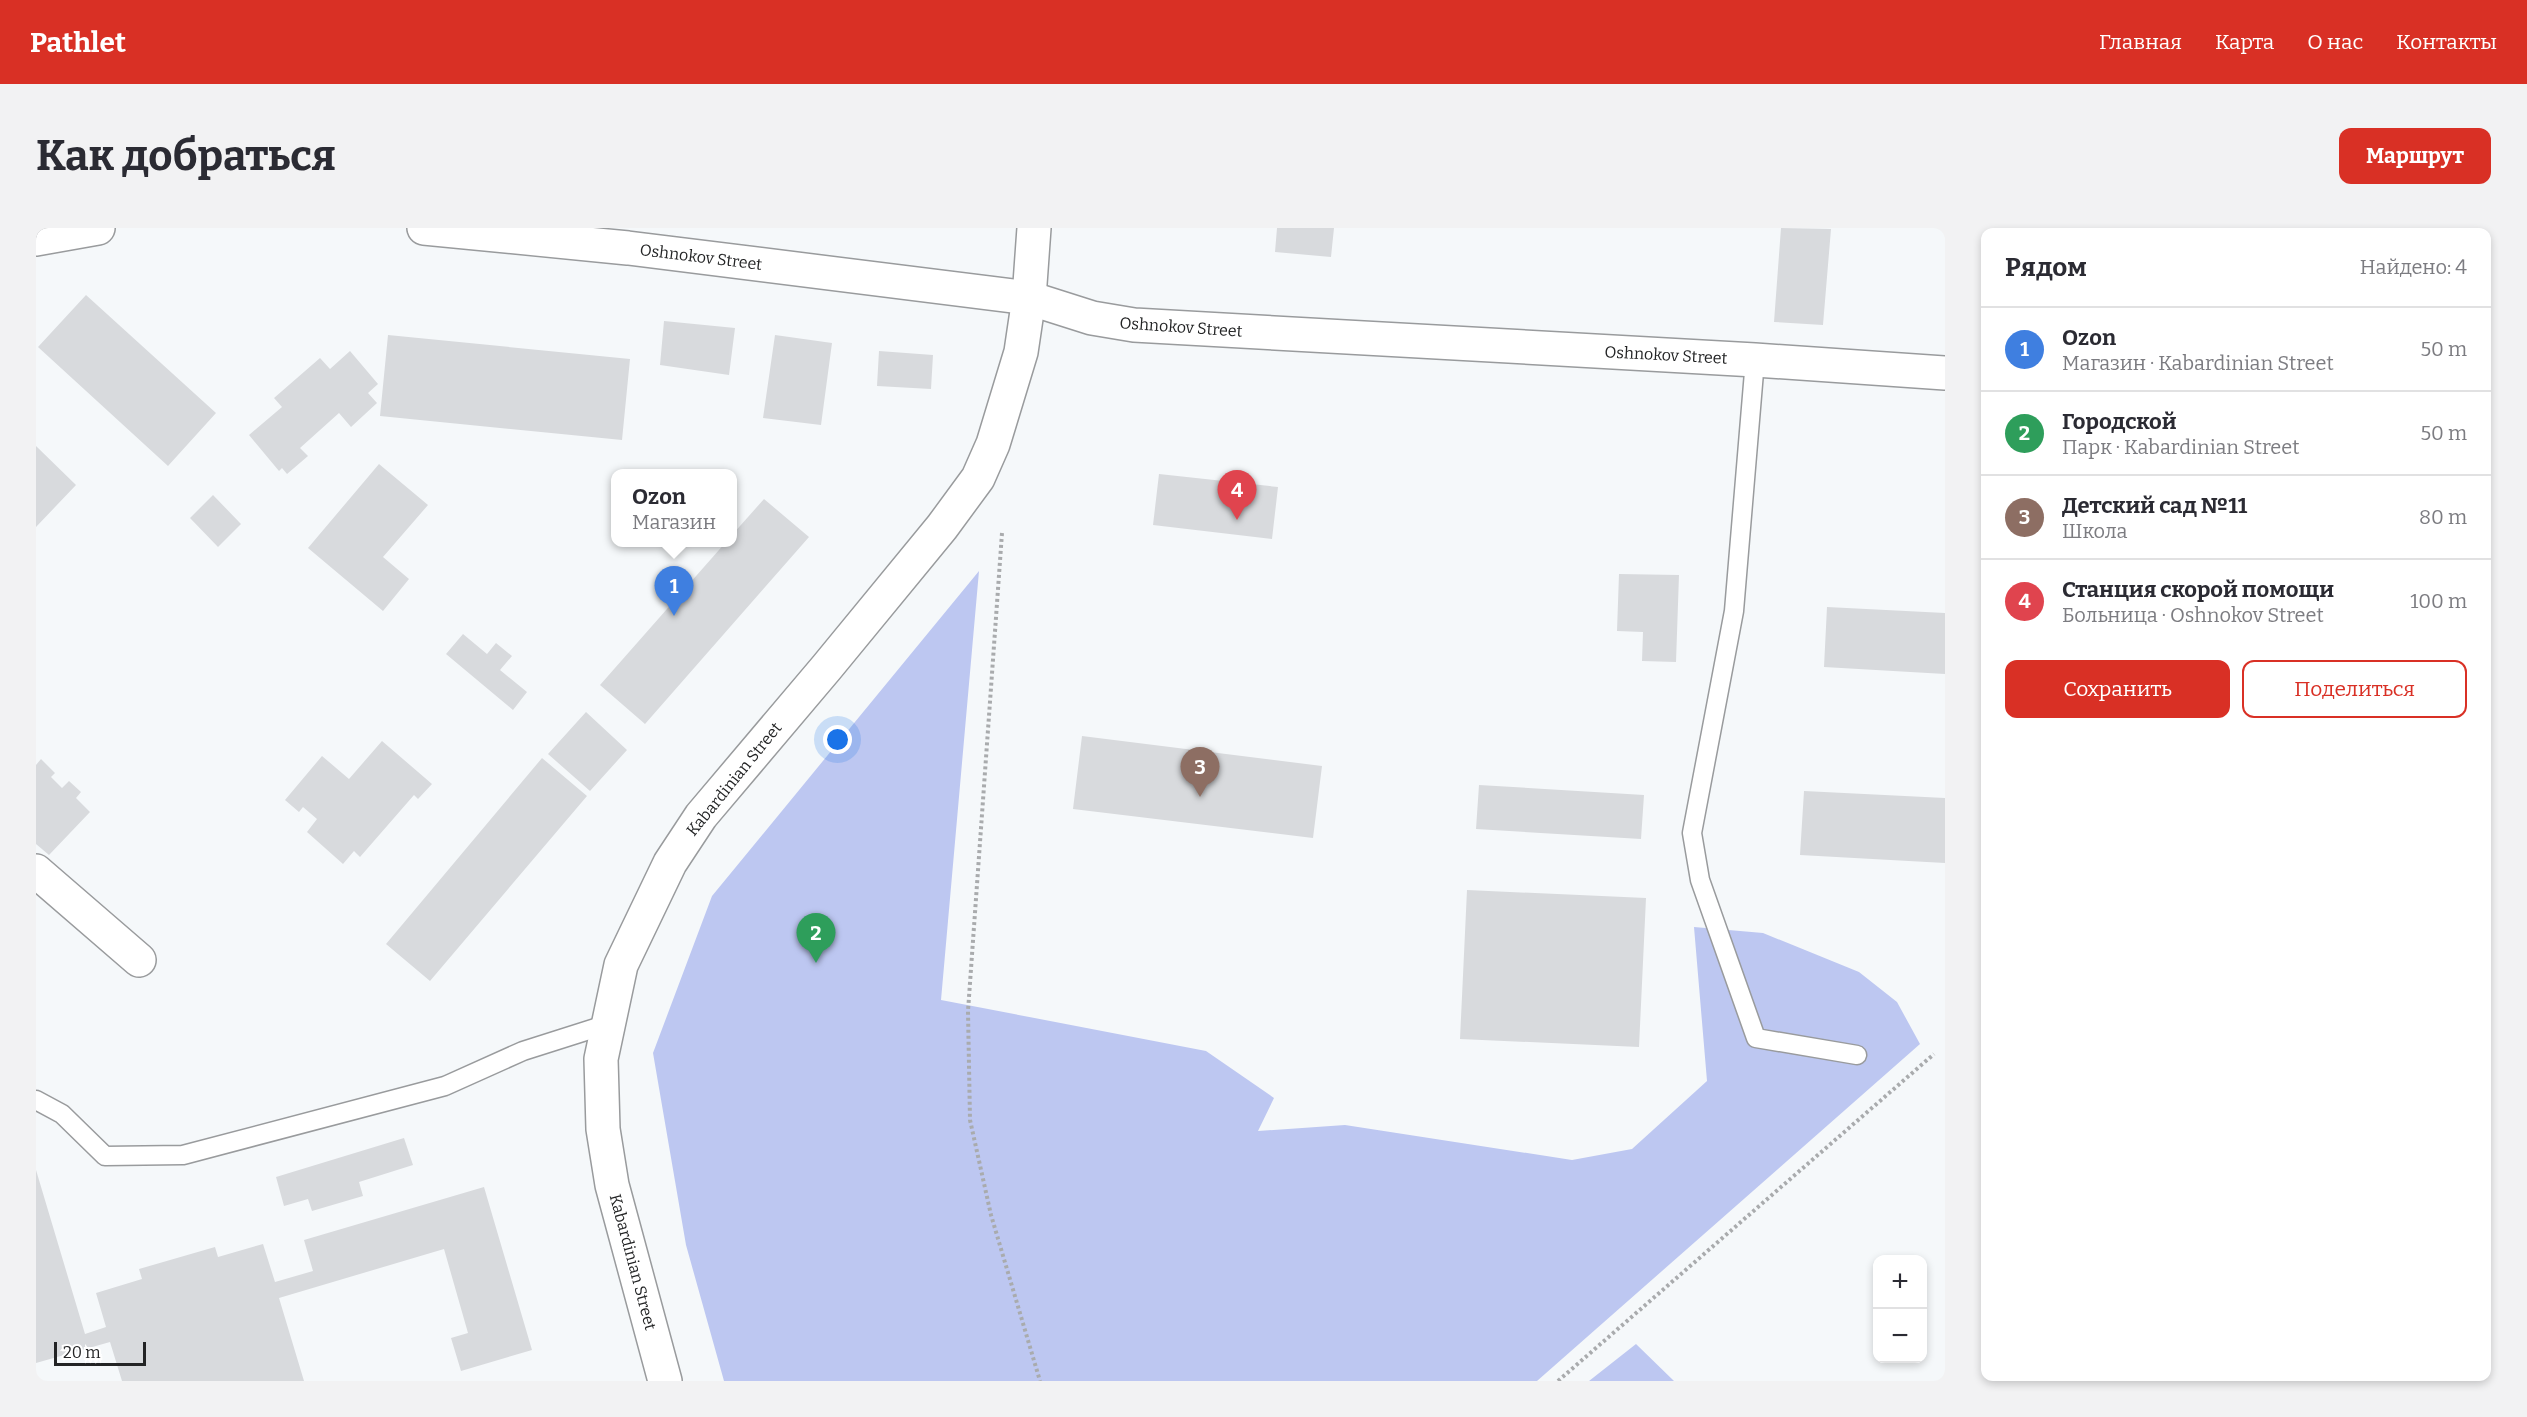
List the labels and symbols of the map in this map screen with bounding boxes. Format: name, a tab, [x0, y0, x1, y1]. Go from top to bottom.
street label: Oshnokov Street	[639, 240, 763, 274]
street label: Oshnokov Street	[1119, 313, 1243, 341]
street label: Oshnokov Street	[1604, 342, 1728, 368]
pin: 4	[1218, 470, 1256, 520]
pin: 1	[654, 566, 694, 616]
street label: Kabardinian Street	[682, 718, 786, 840]
your location	[823, 725, 852, 754]
pin: 3	[1180, 748, 1220, 797]
pin: 2	[796, 914, 836, 963]
street label: Kabardinian Street	[606, 1192, 660, 1332]
scale bar	[54, 1339, 146, 1366]

